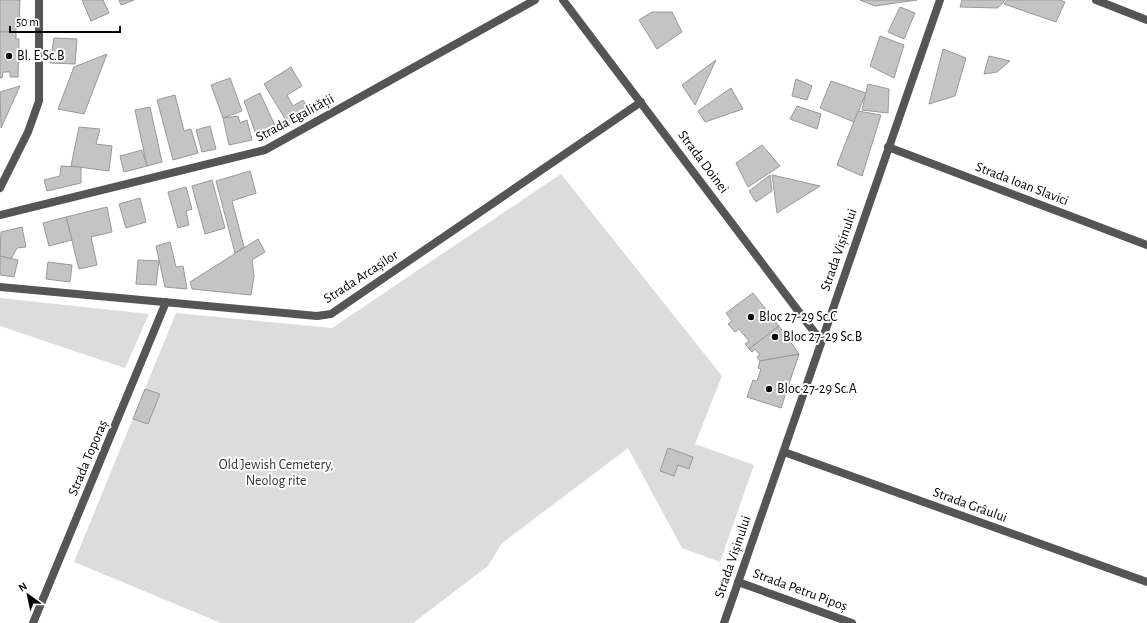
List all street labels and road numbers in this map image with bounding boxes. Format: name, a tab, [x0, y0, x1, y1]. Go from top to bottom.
street label: Strada Egalității	[254, 92, 337, 145]
street label: Strada Doinei	[675, 128, 731, 196]
street label: Strada Ioan Slavici	[974, 160, 1070, 208]
street label: Strada Vișinului	[818, 207, 861, 293]
street label: Strada Arcașilor	[321, 248, 402, 307]
street label: Strada Toporaș	[66, 418, 111, 498]
street label: Strada Grâului	[931, 485, 1009, 525]
street label: Strada Vișinului	[712, 514, 755, 600]
street label: Strada Petru Pipoș	[751, 566, 849, 615]

